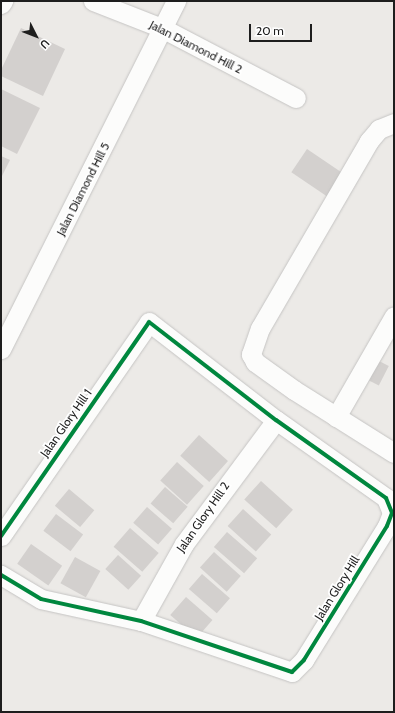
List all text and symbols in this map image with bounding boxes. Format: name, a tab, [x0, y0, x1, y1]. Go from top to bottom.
north arrow	[16, 16, 56, 56]
scale bar	[251, 16, 314, 42]
street label: Jalan Diamond Hill 2	[147, 17, 245, 77]
text: 20 m	[256, 23, 284, 38]
text: U	[37, 36, 53, 52]
street label: Jalan Diamond Hill 5	[53, 140, 113, 238]
street label: Jalan Glory Hill 1	[37, 386, 95, 460]
street label: Jalan Glory Hill 2	[174, 479, 232, 555]
street label: Jalan Glory Hill	[312, 553, 362, 623]

